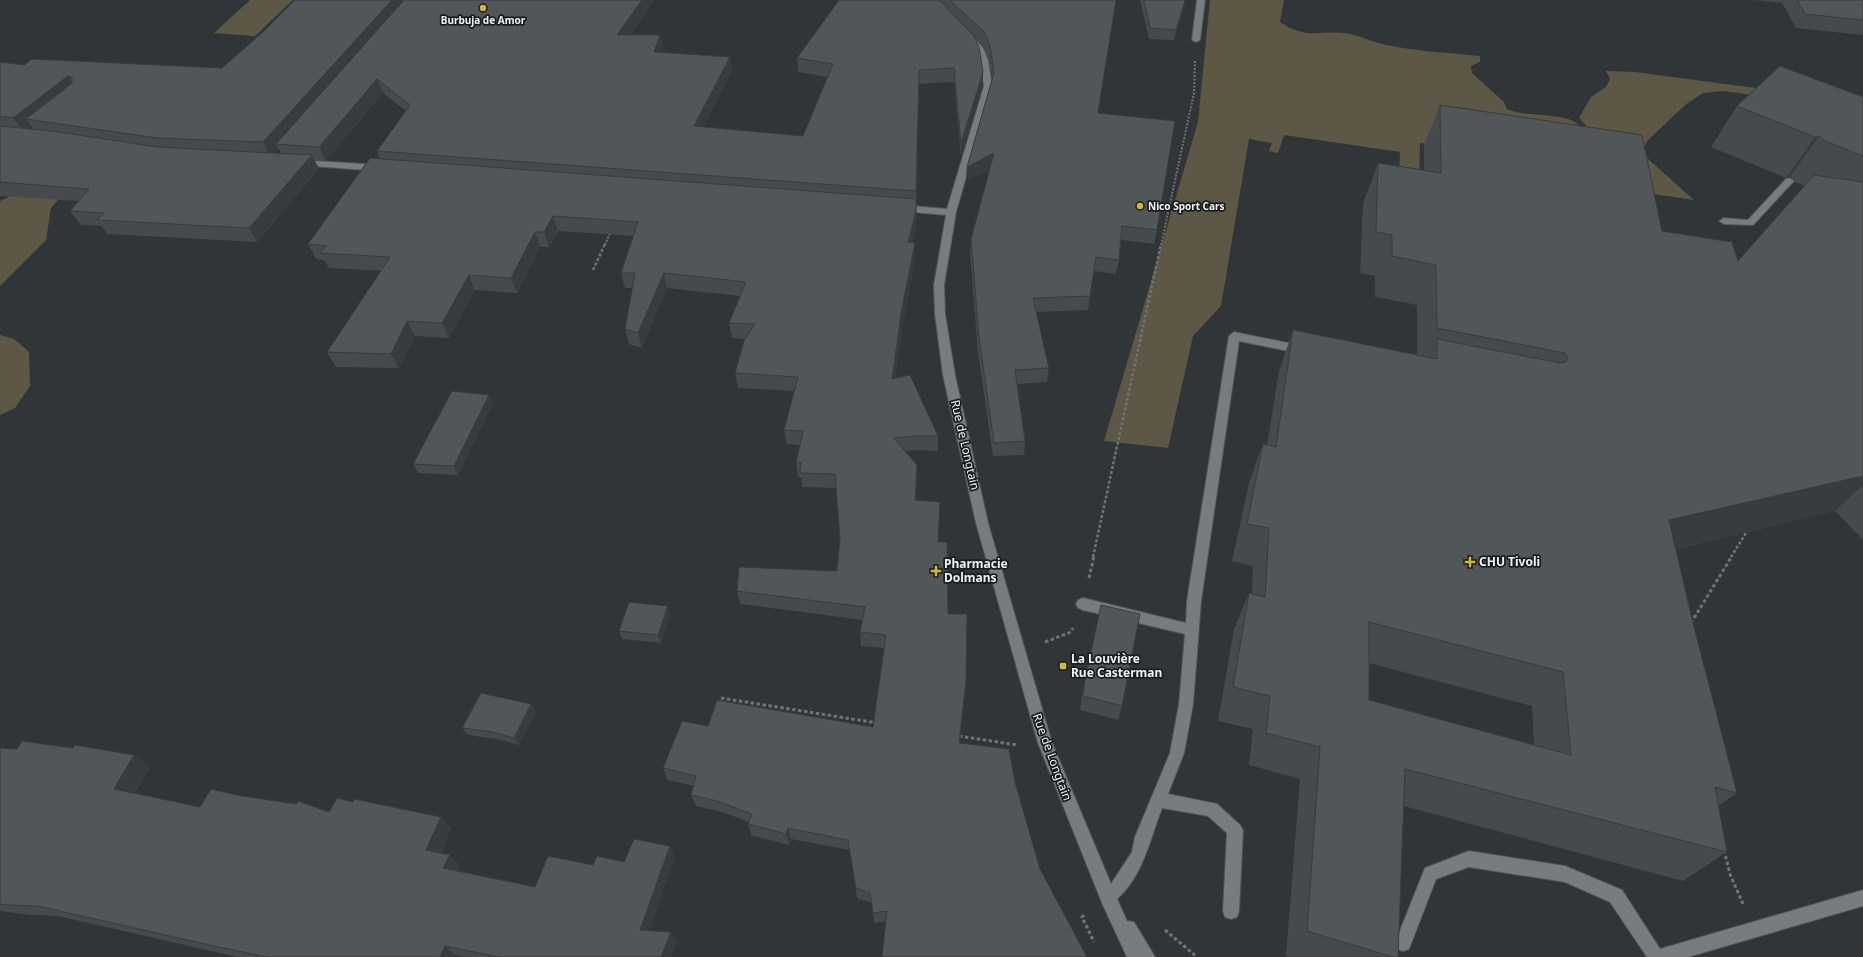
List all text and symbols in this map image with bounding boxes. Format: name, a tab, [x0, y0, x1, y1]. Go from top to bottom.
marker: Burbuja de Amor	[478, 3, 488, 13]
place label: Burbuja de Amor	[441, 13, 526, 27]
place label: Nico Sport Cars	[1148, 199, 1225, 213]
marker: Nico Sport Cars	[1135, 201, 1145, 211]
street label: Rue de Longtain	[947, 398, 984, 492]
place label: CHU Tivoli	[1479, 553, 1540, 570]
place label: Pharmacie Dolmans	[944, 555, 1008, 586]
marker: CHU Tivoli	[1464, 556, 1476, 568]
marker: Pharmacie Dolmans	[931, 566, 941, 576]
place label: La Louvière Rue Casterman	[1071, 650, 1162, 681]
marker: La Louvière Rue Casterman	[1058, 661, 1068, 671]
street label: Rue de Longtain	[1029, 711, 1076, 803]

